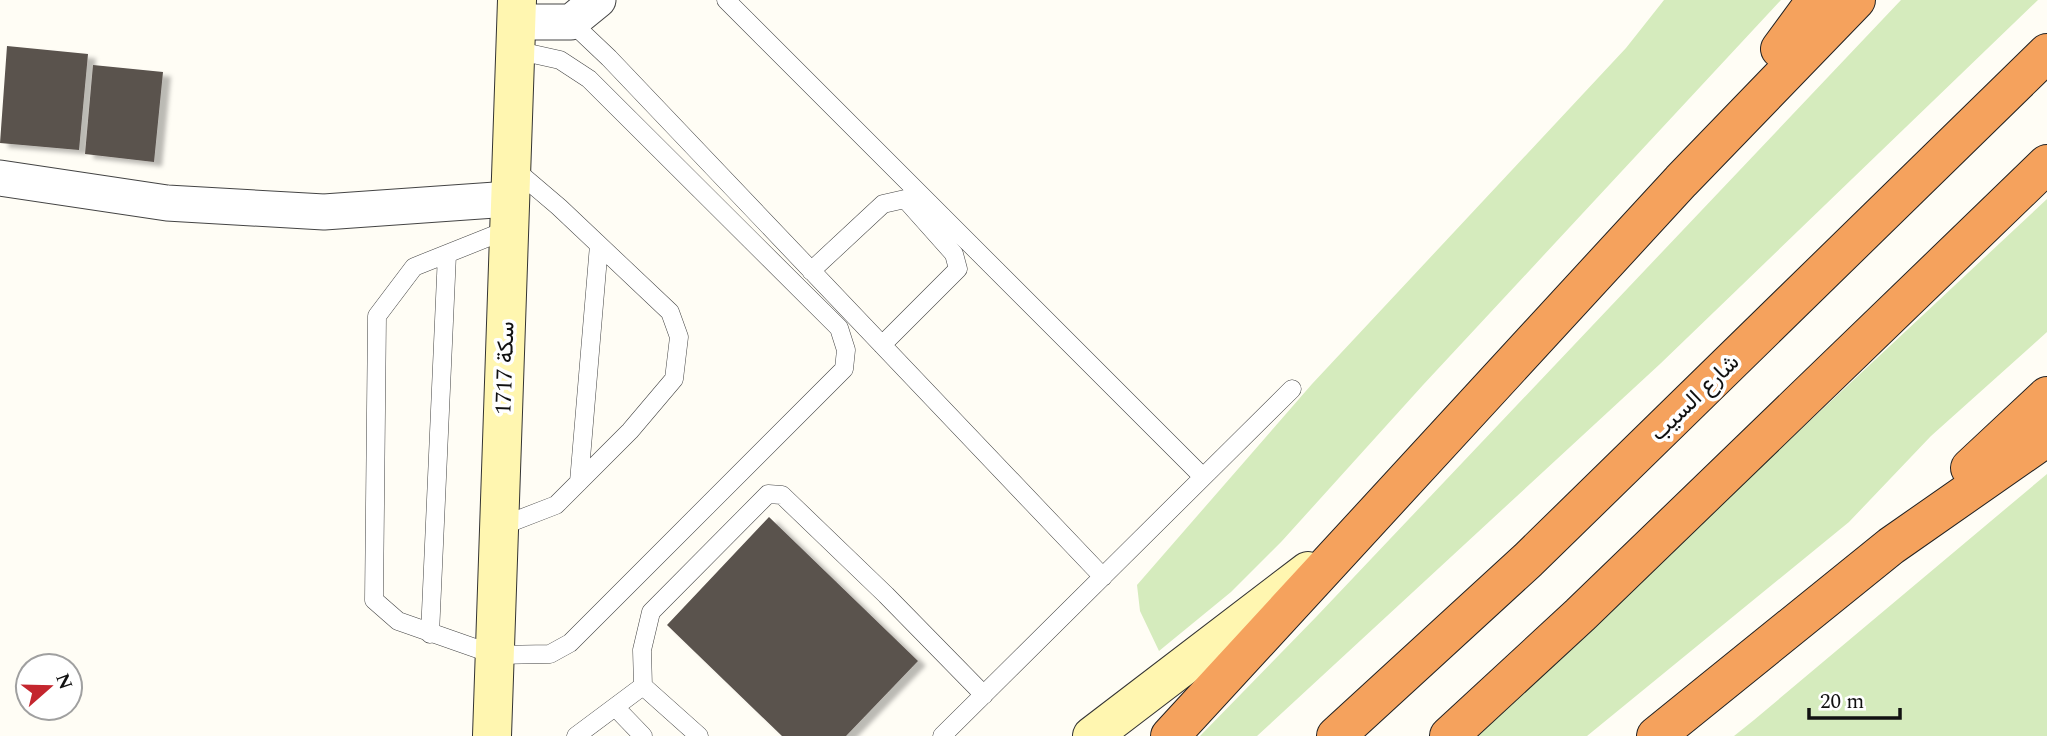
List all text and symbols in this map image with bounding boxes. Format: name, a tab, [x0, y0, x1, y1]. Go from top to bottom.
street label: سكة 1717	[486, 321, 525, 415]
street label: شارع السيب	[1642, 346, 1748, 450]
north arrow	[14, 652, 84, 722]
text: N	[47, 669, 80, 694]
scale bar	[1809, 676, 1900, 720]
text: 20 m	[1820, 686, 1864, 718]

